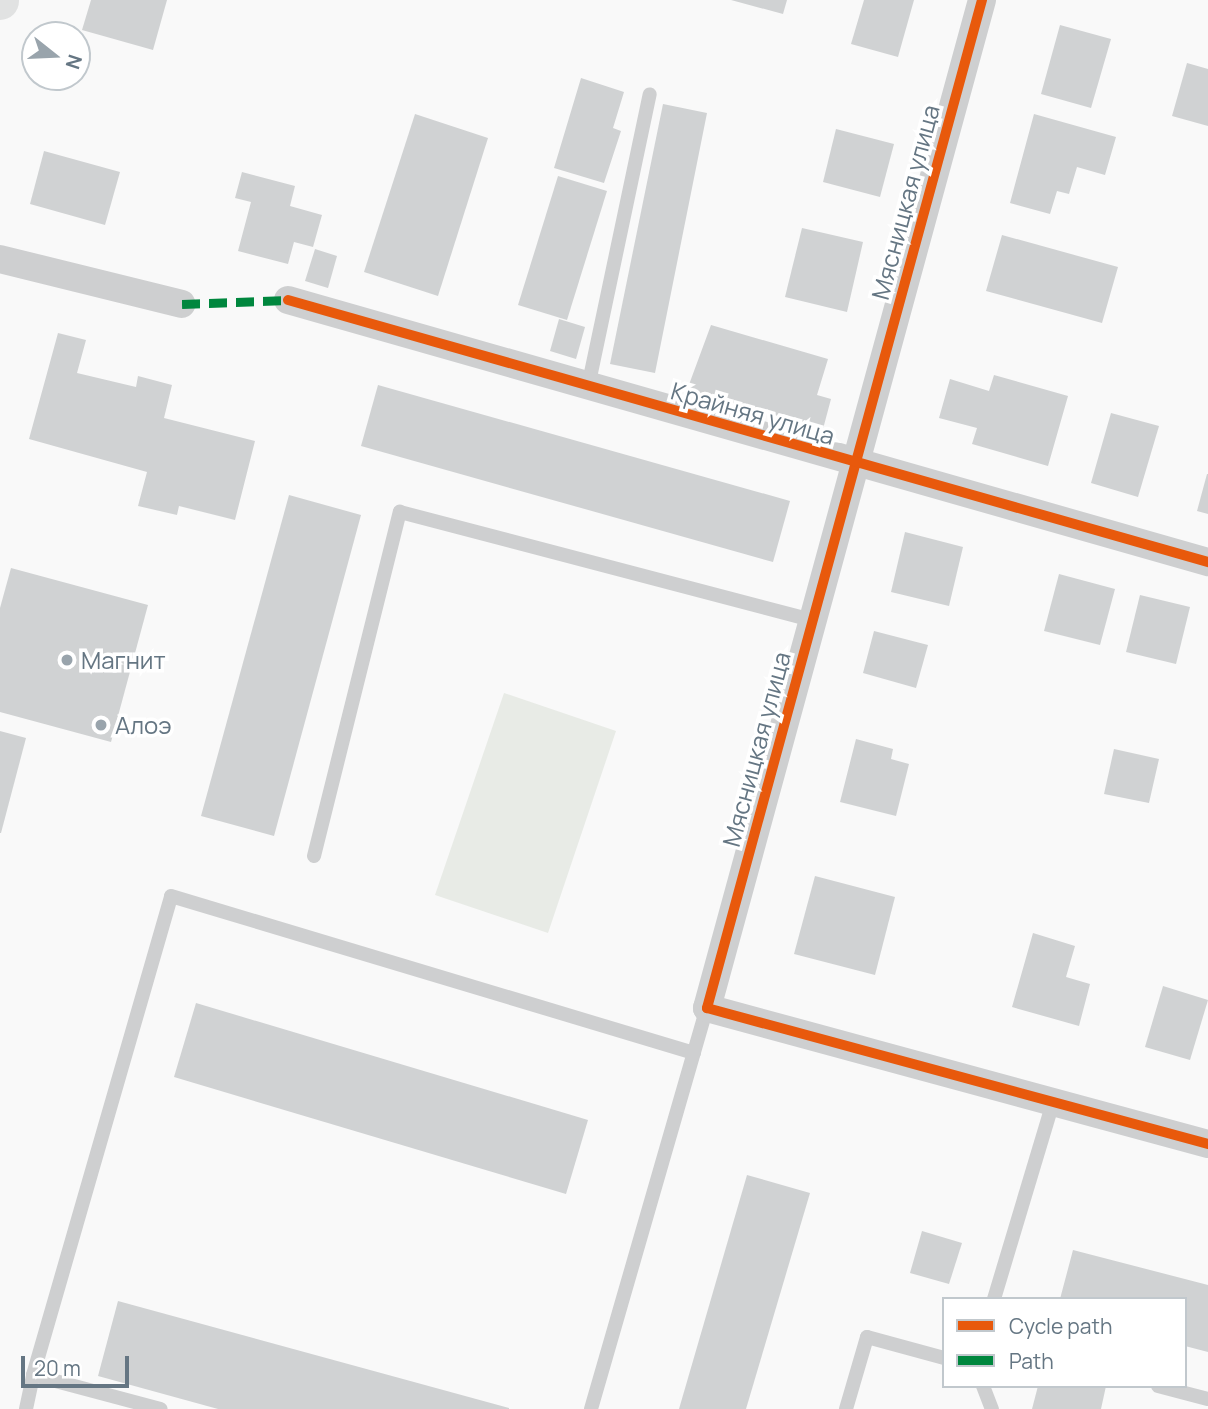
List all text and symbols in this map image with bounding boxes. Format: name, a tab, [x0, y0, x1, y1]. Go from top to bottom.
north arrow	[21, 21, 91, 91]
text: N	[60, 51, 89, 72]
street label: Мясницкая улица	[865, 101, 945, 303]
street label: Крайняя улица	[668, 376, 838, 450]
place label: Магнит	[81, 646, 166, 674]
street label: Мясницкая улица	[716, 648, 796, 850]
marker: Магнит	[59, 652, 75, 668]
place label: Алоэ	[115, 711, 172, 739]
marker: Алоэ	[93, 717, 109, 733]
legend	[942, 1297, 1187, 1388]
text: Cycle path	[1009, 1312, 1112, 1340]
scale bar	[24, 1342, 133, 1386]
text: Path	[1009, 1347, 1054, 1375]
text: 20 m	[34, 1354, 81, 1382]

